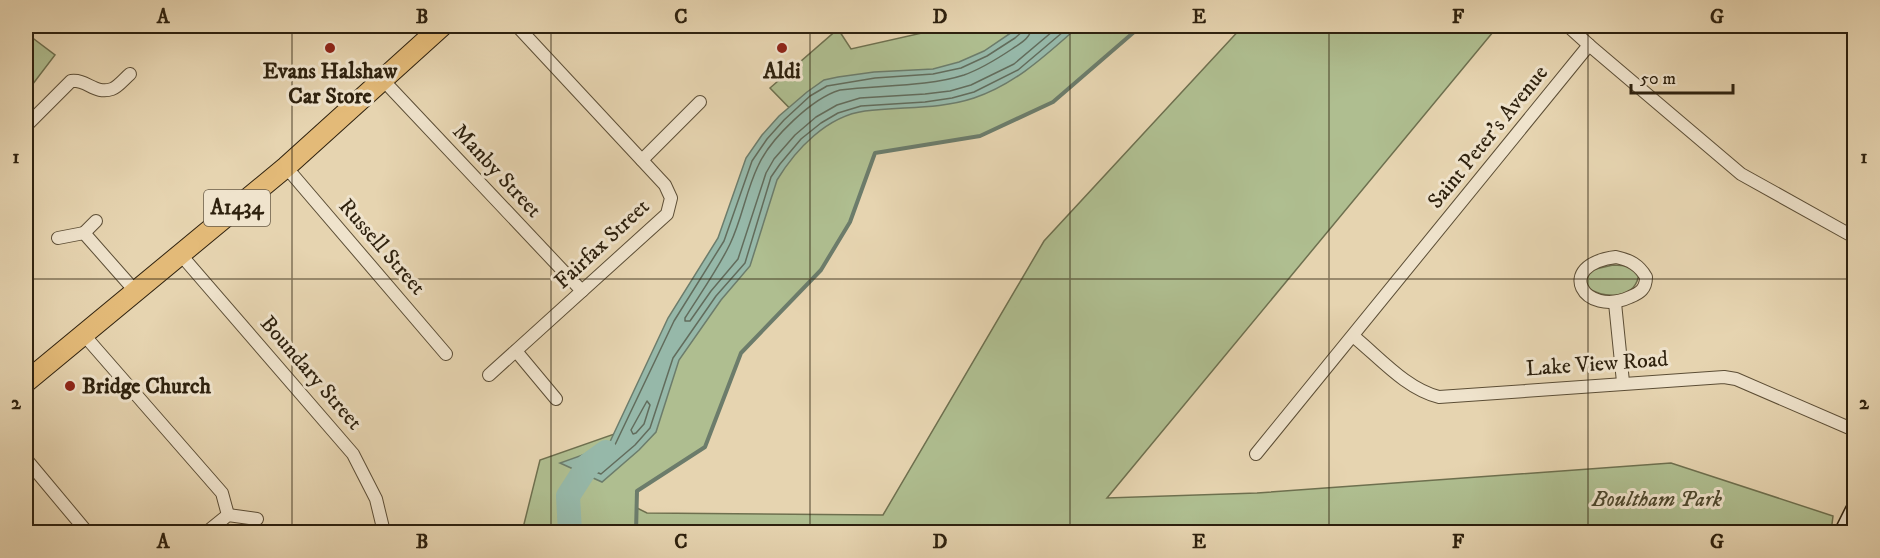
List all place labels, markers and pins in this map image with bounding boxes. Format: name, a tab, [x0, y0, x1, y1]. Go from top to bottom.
marker: Evans Halshaw Car Store	[323, 41, 337, 55]
marker: Aldi	[775, 41, 789, 55]
place label: Evans Halshaw Car Store	[263, 58, 398, 110]
place label: Aldi	[762, 58, 801, 85]
place label: Bridge Church	[82, 373, 211, 400]
marker: Bridge Church	[63, 379, 77, 393]

